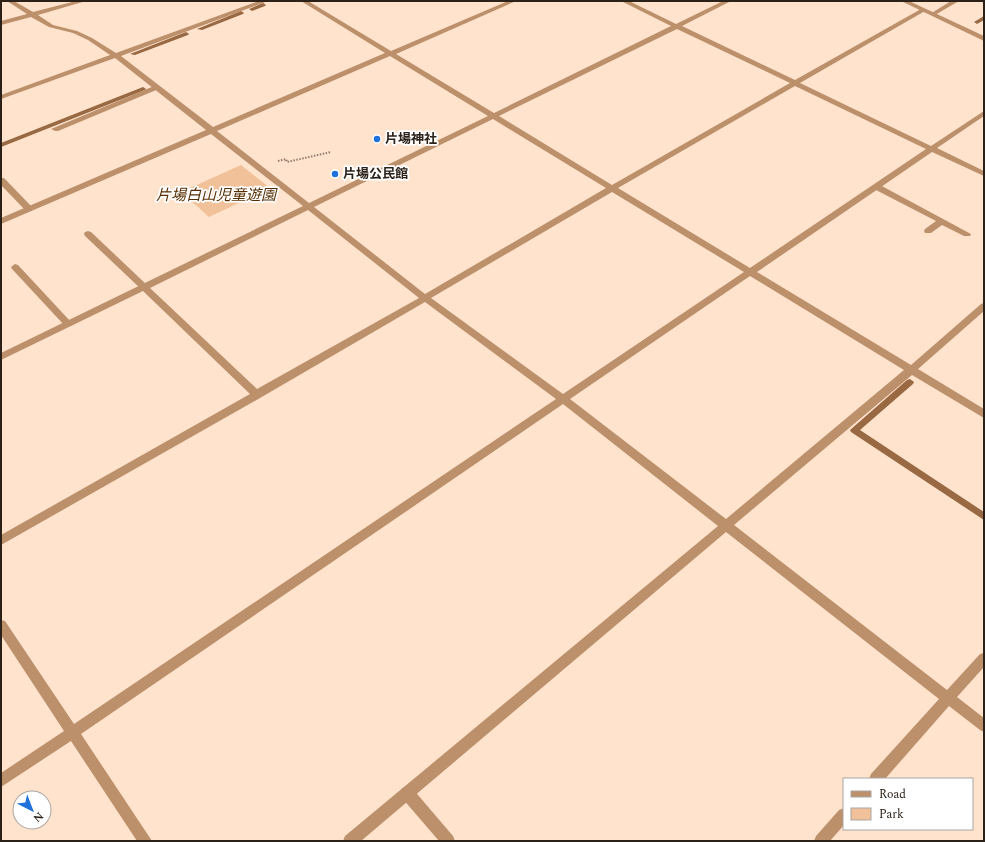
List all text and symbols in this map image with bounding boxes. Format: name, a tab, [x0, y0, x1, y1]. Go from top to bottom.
place label: 片場神社	[385, 129, 437, 149]
marker: 片場神社	[372, 134, 382, 144]
place label: 片場公民館	[343, 164, 408, 184]
marker: 片場公民館	[330, 169, 340, 179]
park label: 片場白山児童遊園	[156, 184, 278, 207]
legend	[843, 778, 973, 830]
text: Road	[879, 785, 906, 804]
north arrow	[12, 790, 52, 830]
text: Park	[879, 805, 904, 824]
text: N	[29, 808, 47, 826]

